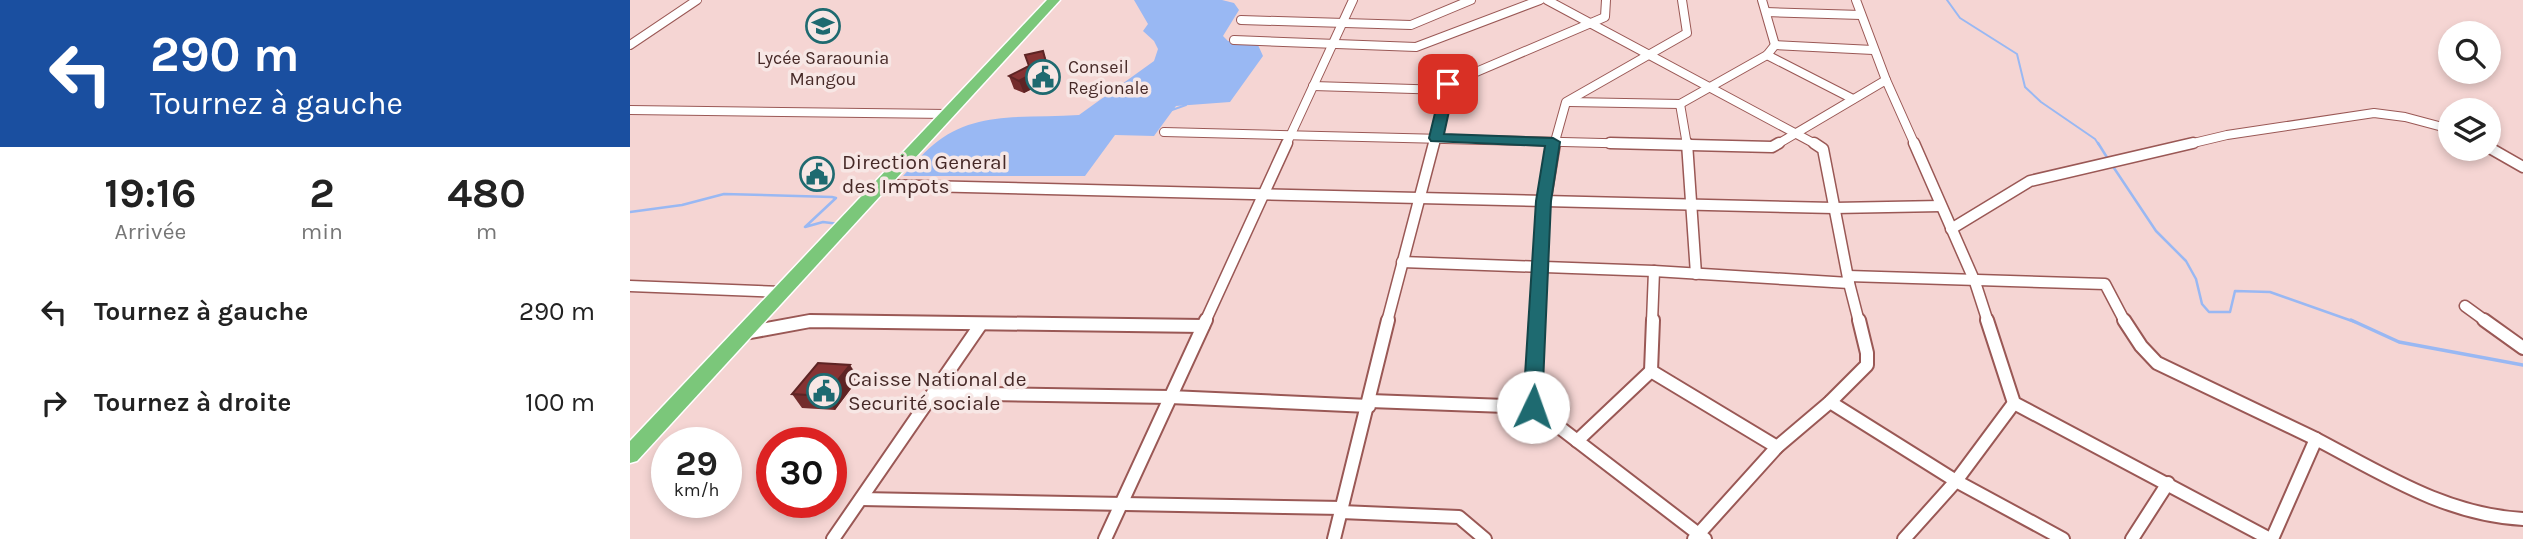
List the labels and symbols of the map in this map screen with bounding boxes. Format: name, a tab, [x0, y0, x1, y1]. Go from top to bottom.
school or university icon: Lycée Saraounia Mangou	[804, 7, 842, 45]
place label: Lycée Saraounia Mangou	[757, 47, 889, 90]
pin	[1418, 54, 1478, 114]
place label: Conseil Regionale	[1068, 56, 1149, 99]
public building icon: Conseil Regionale	[1024, 58, 1062, 96]
place label: Direction General des Impots	[842, 150, 1007, 198]
public building icon: Direction General des Impots	[798, 155, 836, 193]
place label: Caisse National de Securité sociale	[848, 367, 1026, 415]
position arrow	[1496, 370, 1570, 444]
public building icon: Caisse National de Securité sociale	[805, 372, 843, 410]
speed limit sign: 30	[756, 427, 847, 518]

